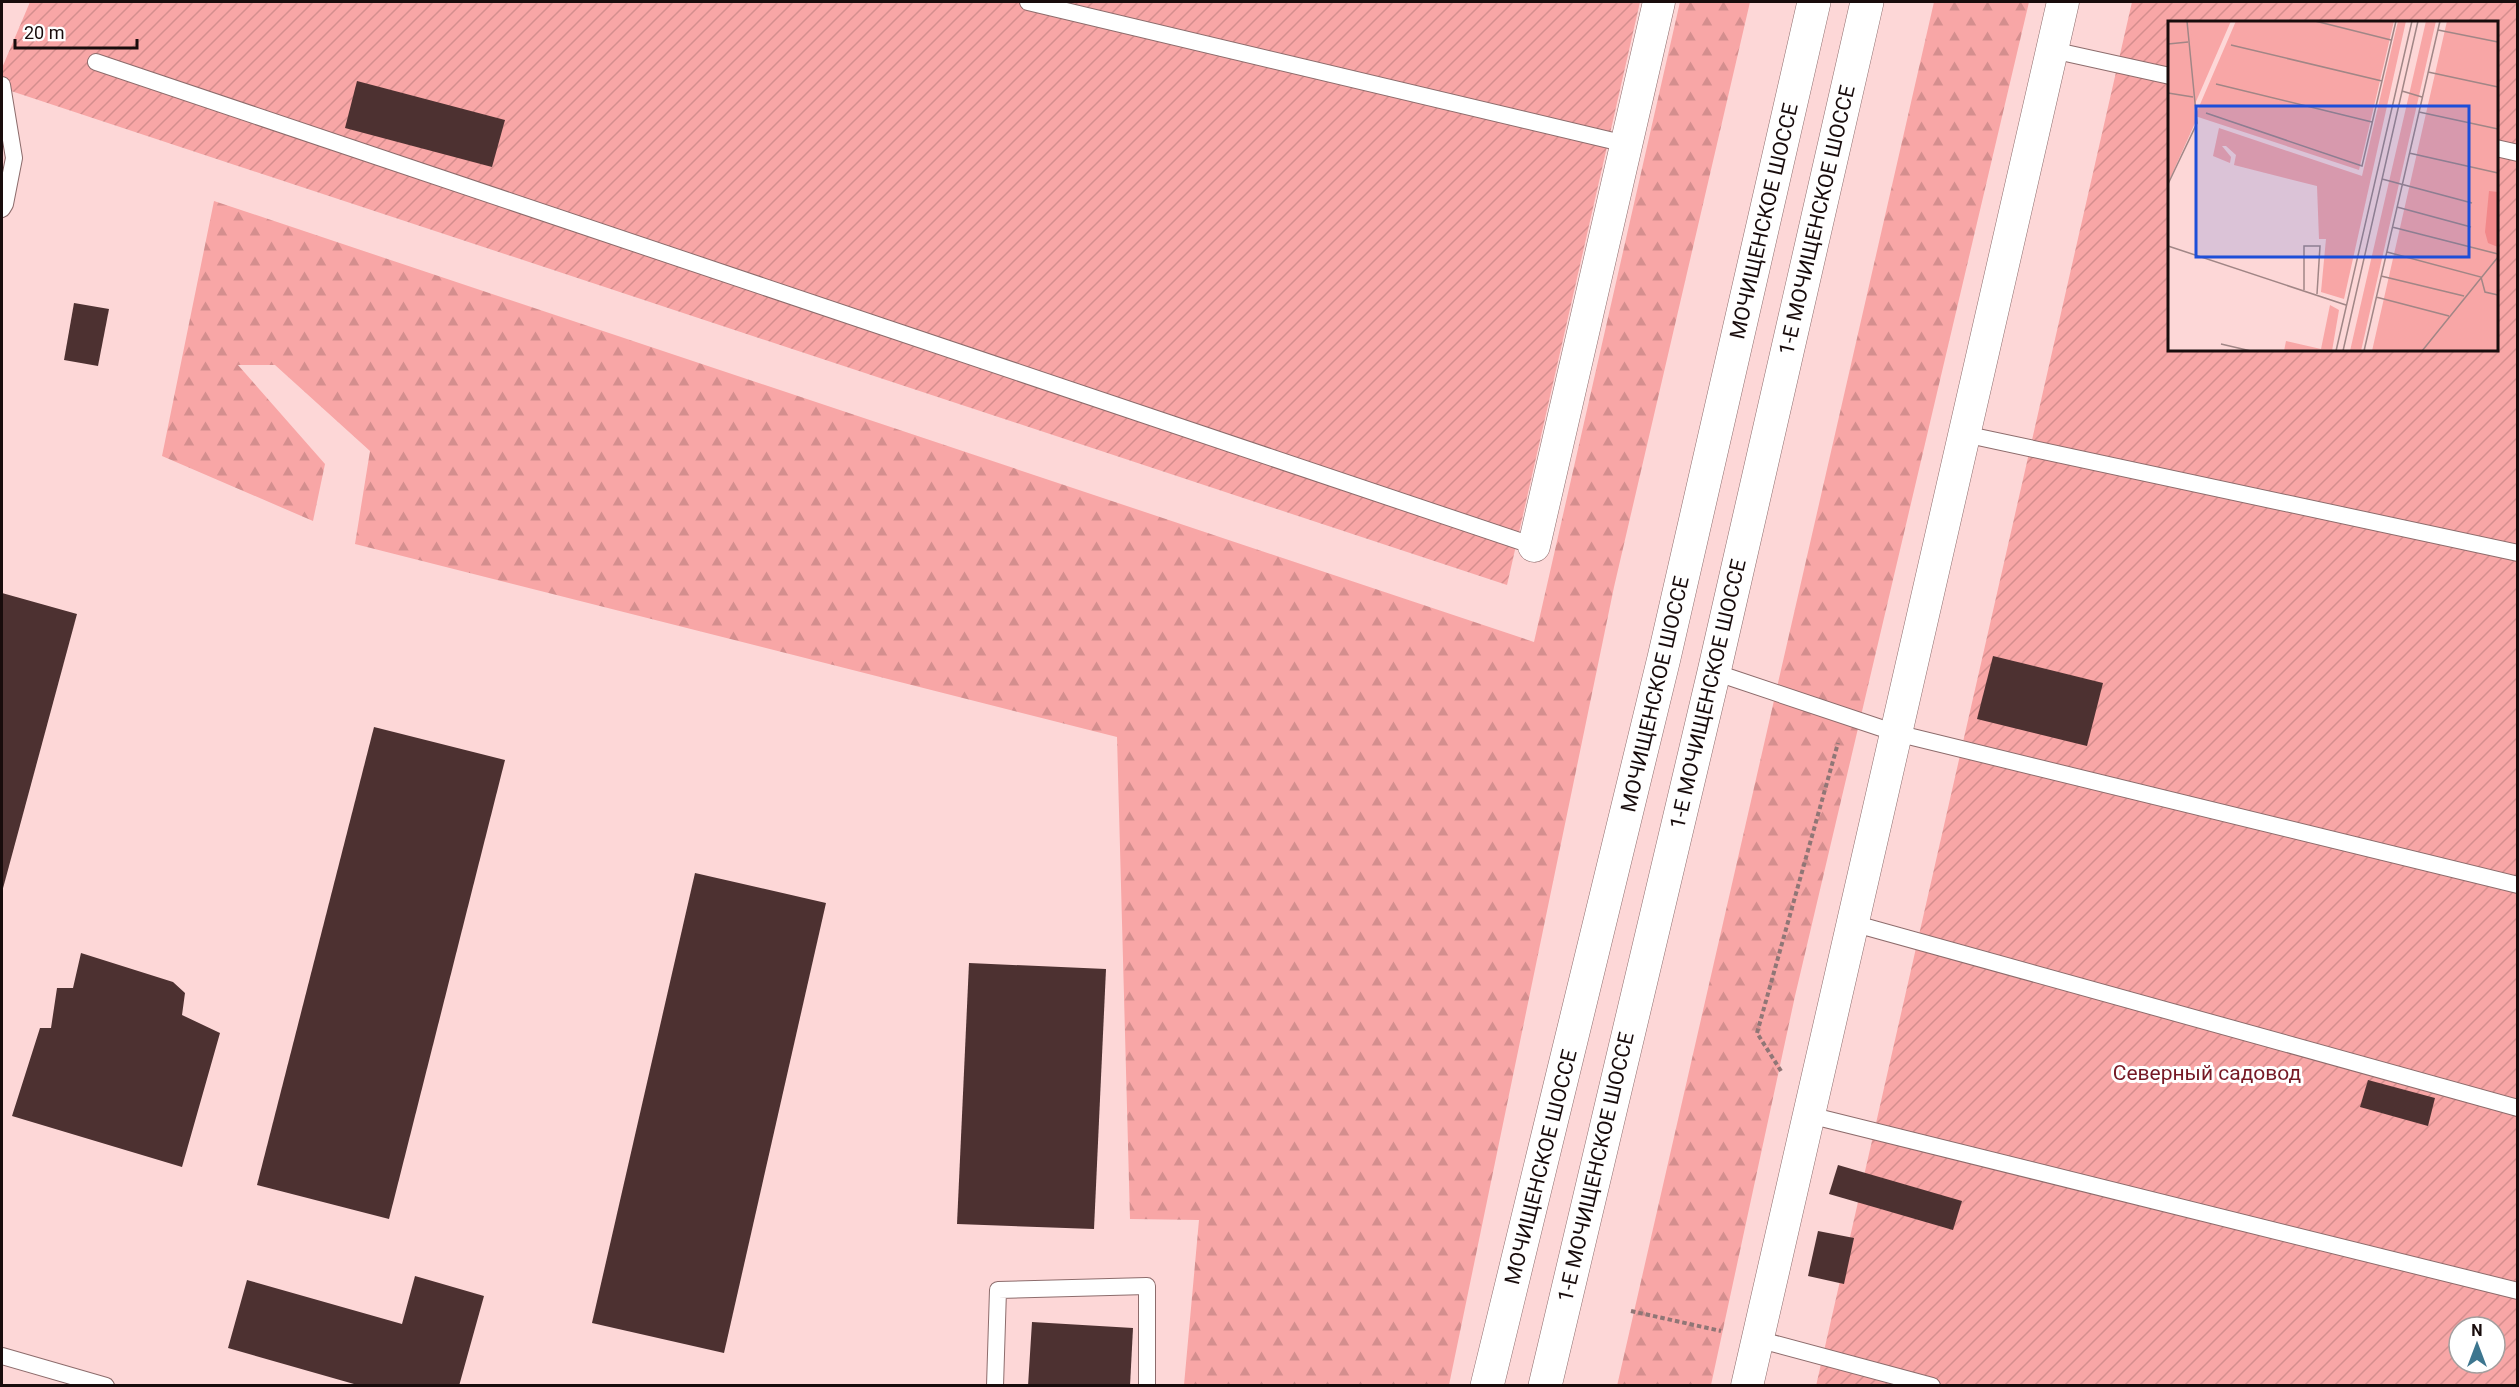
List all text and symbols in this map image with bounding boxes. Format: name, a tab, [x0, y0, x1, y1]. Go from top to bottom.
scale bar	[15, 12, 136, 50]
inset map	[2168, 21, 2498, 351]
text: 20 m	[24, 22, 64, 43]
street label: 1-Е МОЧИЩЕНСКОЕ ШОССЕ	[1774, 83, 1860, 357]
street label: МОЧИЩЕНСКОЕ ШОССЕ	[1725, 101, 1803, 341]
street label: 1-Е МОЧИЩЕНСКОЕ ШОССЕ	[1665, 557, 1751, 831]
street label: МОЧИЩЕНСКОЕ ШОССЕ	[1616, 574, 1694, 814]
street label: 1-Е МОЧИЩЕНСКОЕ ШОССЕ	[1553, 1030, 1639, 1304]
street label: МОЧИЩЕНСКОЕ ШОССЕ	[1500, 1047, 1582, 1287]
park label: Северный садовод	[2113, 1061, 2302, 1085]
north arrow	[2447, 1315, 2507, 1375]
text: N	[2471, 1321, 2483, 1340]

